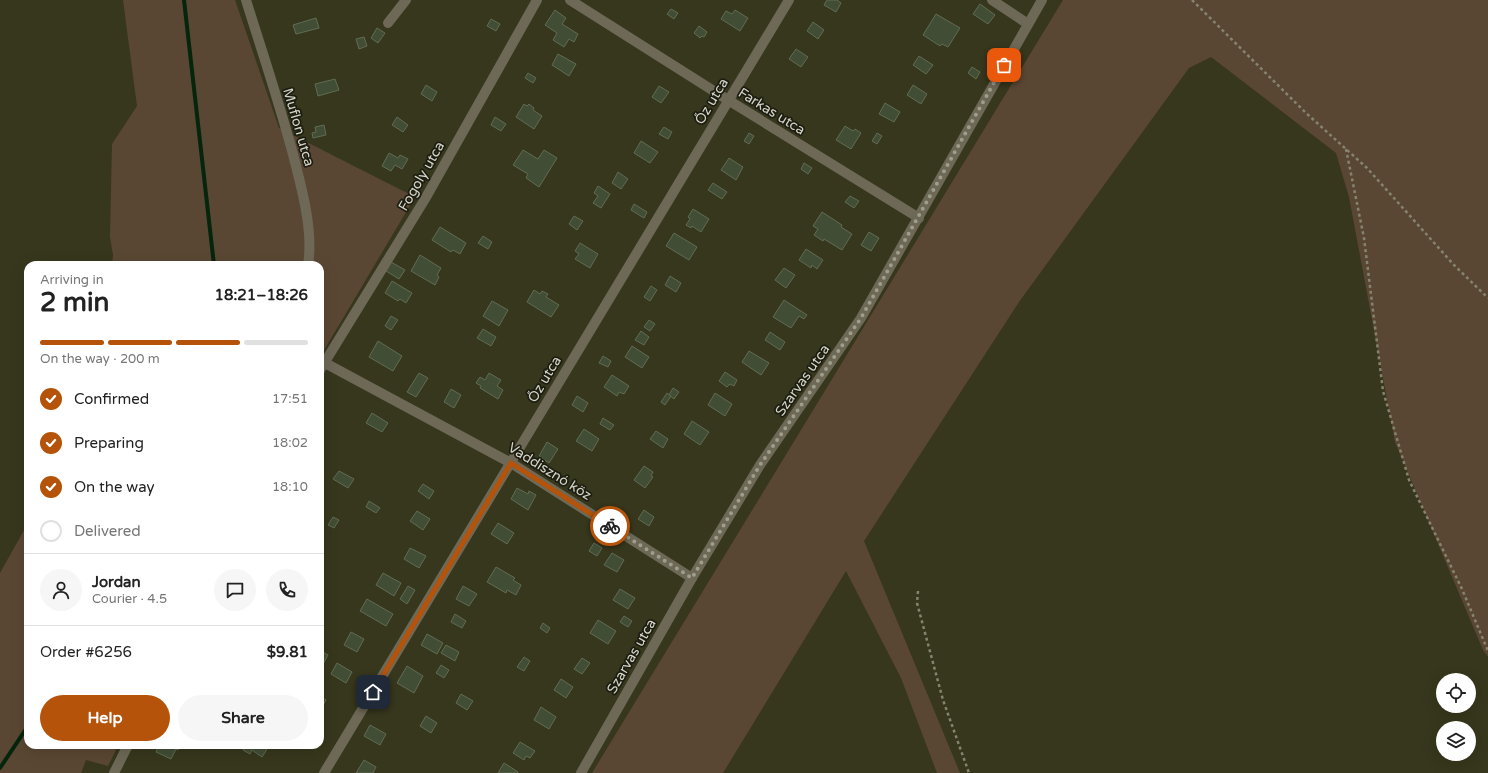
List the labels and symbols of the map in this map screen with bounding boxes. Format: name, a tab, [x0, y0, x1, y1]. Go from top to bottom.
pin	[987, 48, 1021, 82]
street label: Őz utca	[691, 75, 732, 128]
street label: Farkas utca	[735, 84, 808, 139]
street label: Muflon utca	[279, 86, 318, 168]
street label: Fogoly utca	[395, 138, 448, 214]
street label: Szarvas utca	[771, 341, 833, 419]
street label: Őz utca	[524, 353, 565, 406]
street label: Vaddisznó köz	[505, 439, 595, 504]
courier	[590, 506, 630, 546]
street label: Szarvas utca	[603, 616, 660, 697]
pin	[356, 675, 390, 709]

